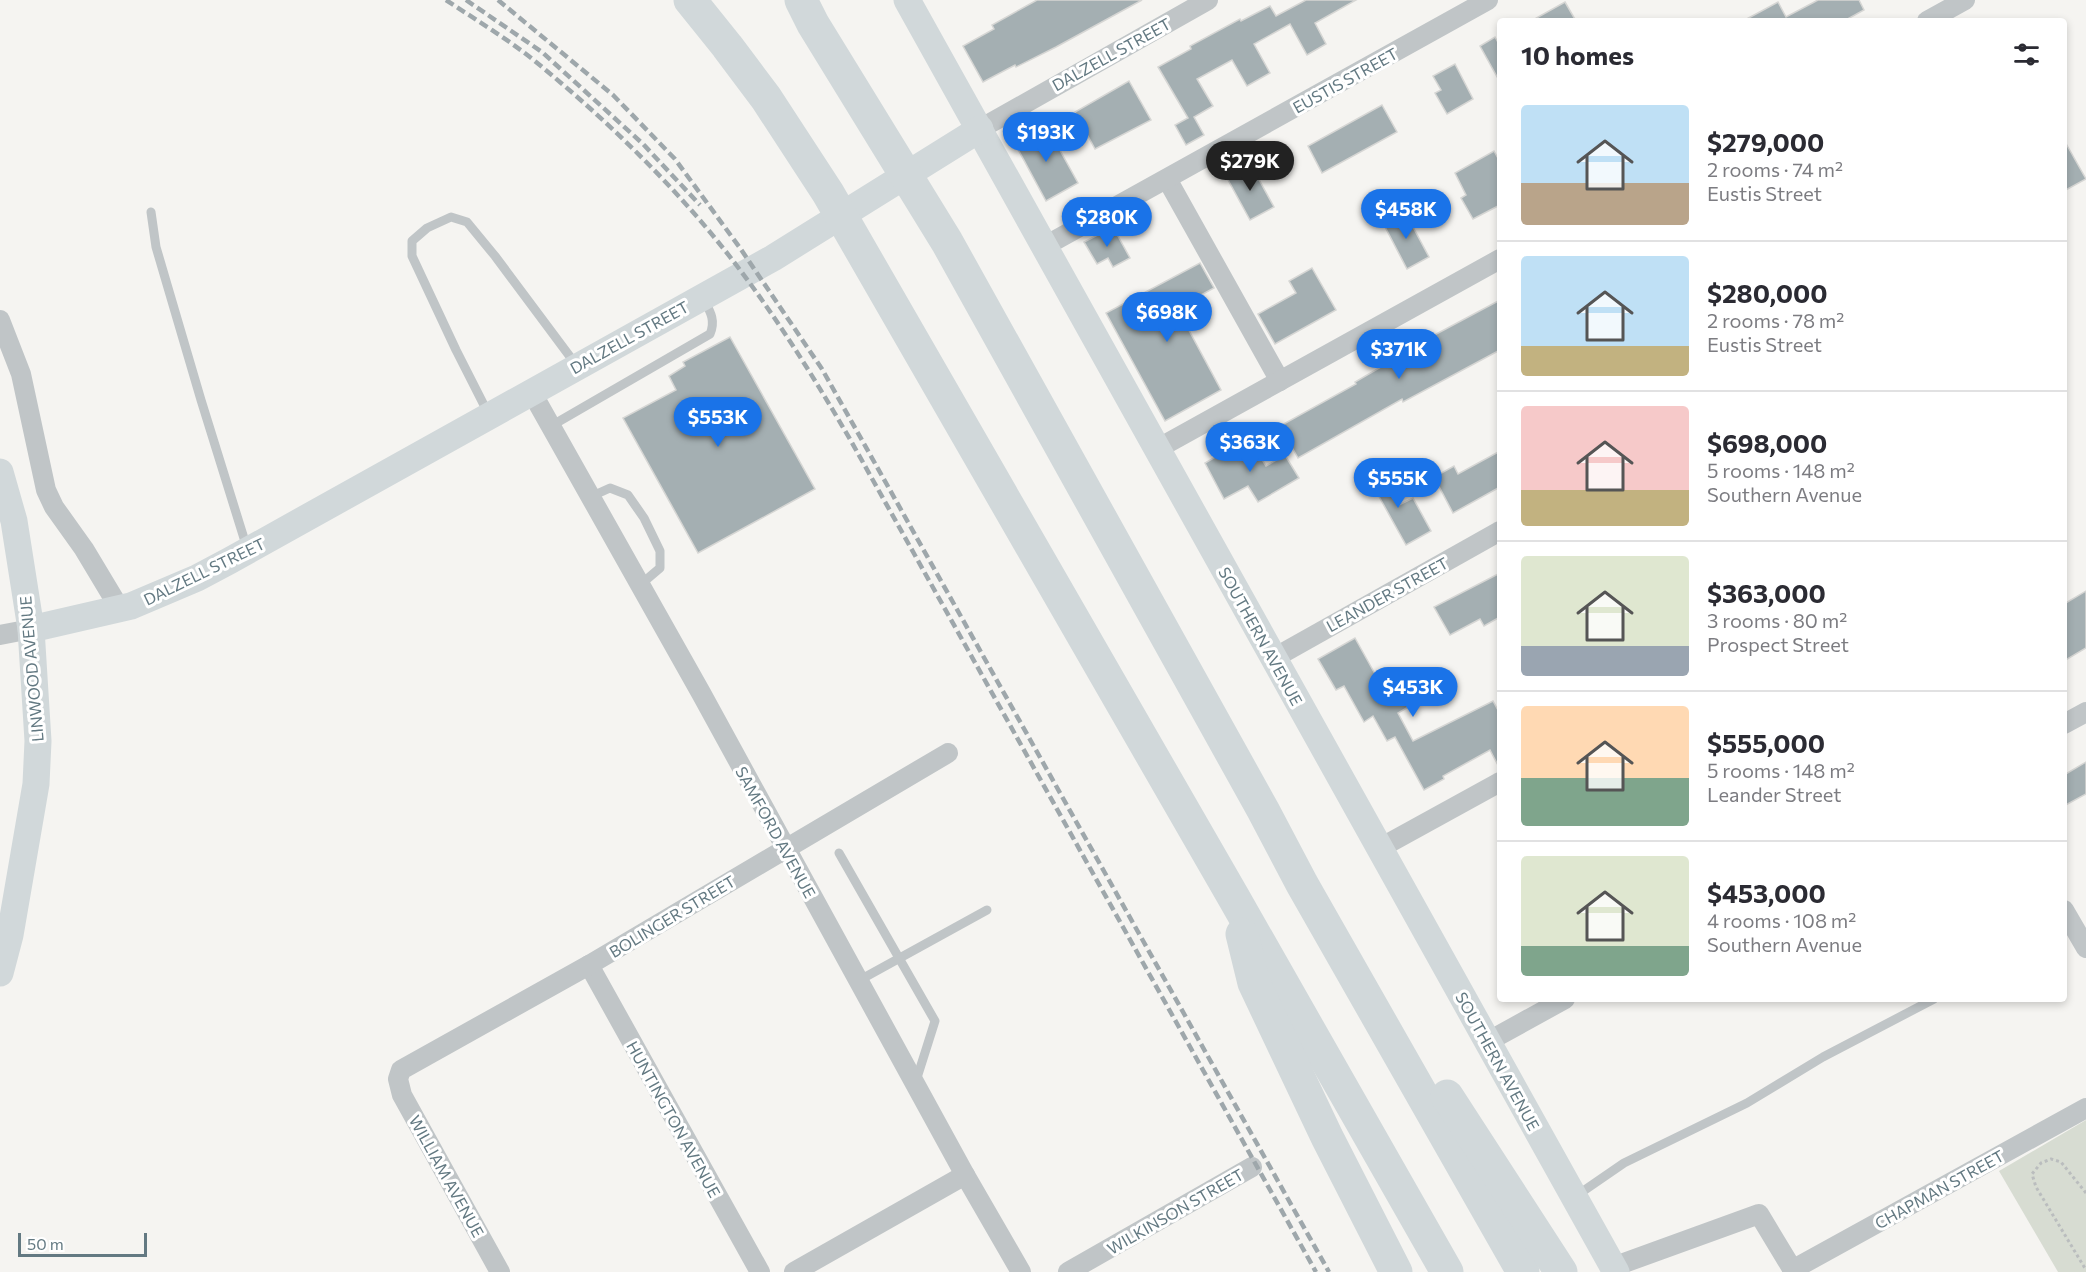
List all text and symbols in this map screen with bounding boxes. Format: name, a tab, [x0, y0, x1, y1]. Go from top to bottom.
street label: DALZELL STREET	[1048, 14, 1174, 94]
icon: filters	[2010, 38, 2043, 71]
text: 10 homes	[1521, 39, 1634, 70]
street label: EUSTIS STREET	[1289, 43, 1401, 117]
pin: $193K	[1004, 112, 1088, 163]
text: $193K	[1017, 119, 1075, 143]
text: $279,000	[1707, 126, 1824, 157]
icon: home	[1569, 129, 1641, 201]
pin: $279K	[1208, 141, 1292, 192]
text: $279K	[1220, 148, 1280, 172]
text: 2 rooms · 74 m²	[1707, 157, 1843, 181]
text: Eustis Street	[1707, 181, 1822, 205]
pin: $458K	[1364, 189, 1448, 240]
text: $458K	[1375, 196, 1437, 220]
pin: $280K	[1065, 197, 1149, 248]
text: $280K	[1076, 204, 1138, 228]
text: $280,000	[1707, 277, 1828, 308]
icon: home	[1569, 280, 1641, 352]
pin: $698K	[1125, 292, 1209, 343]
street label: DALZELL STREET	[566, 297, 692, 377]
text: $698K	[1136, 299, 1198, 323]
text: 2 rooms · 78 m²	[1707, 308, 1844, 332]
pin: $371K	[1357, 329, 1441, 380]
text: Eustis Street	[1707, 332, 1822, 356]
text: $371K	[1371, 336, 1427, 360]
pin: $553K	[676, 397, 760, 448]
text: $553K	[688, 404, 748, 428]
pin: $363K	[1208, 422, 1292, 473]
text: $698,000	[1707, 427, 1827, 458]
text: $363K	[1220, 429, 1280, 453]
icon: home	[1569, 430, 1641, 502]
pin: $555K	[1356, 458, 1440, 509]
text: 5 rooms · 148 m²	[1707, 458, 1855, 482]
text: $555K	[1368, 465, 1428, 489]
text: Southern Avenue	[1707, 482, 1862, 506]
street label: DALZELL STREET	[140, 533, 268, 609]
street label: LEANDER STREET	[1323, 553, 1451, 635]
street label: SOUTHERN AVENUE	[1215, 563, 1307, 709]
text: $363,000	[1707, 577, 1826, 608]
icon: home	[1569, 580, 1641, 652]
street label: LINWOOD AVENUE	[15, 595, 47, 743]
text: 3 rooms · 80 m²	[1707, 608, 1847, 632]
text: Prospect Street	[1707, 632, 1849, 656]
pin: $453K	[1371, 667, 1455, 718]
text: $453K	[1382, 674, 1444, 698]
text: $555,000	[1707, 727, 1825, 758]
icon: home	[1569, 730, 1641, 802]
text: 5 rooms · 148 m²	[1707, 758, 1855, 782]
street label: SAMFORD AVENUE	[732, 763, 820, 901]
text: Leander Street	[1707, 782, 1841, 806]
street label: BOLINGER STREET	[606, 871, 738, 961]
text: $453,000	[1707, 877, 1826, 908]
icon: home	[1569, 880, 1641, 952]
text: 4 rooms · 108 m²	[1707, 908, 1856, 932]
text: Southern Avenue	[1707, 932, 1862, 956]
street label: SOUTHERN AVENUE	[1452, 988, 1544, 1134]
street label: HUNTINGTON AVENUE	[623, 1038, 725, 1200]
street label: WILLIAM AVENUE	[406, 1112, 488, 1240]
street label: CHAPMAN STREET	[1871, 1146, 2007, 1232]
street label: WILKINSON STREET	[1103, 1164, 1247, 1258]
scale bar	[18, 1230, 147, 1258]
text: 50 m	[27, 1234, 64, 1253]

